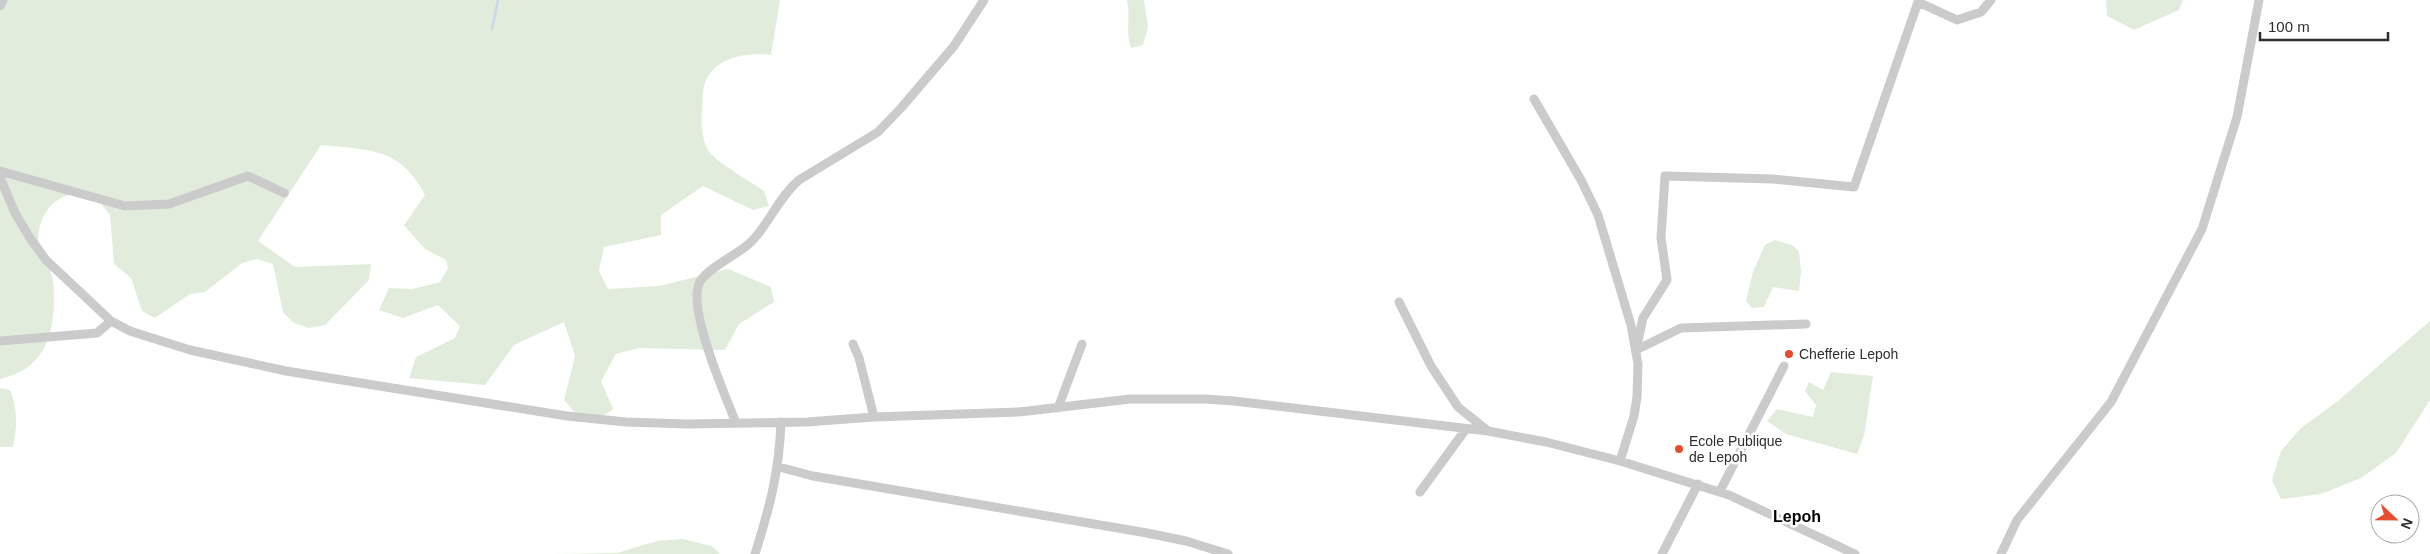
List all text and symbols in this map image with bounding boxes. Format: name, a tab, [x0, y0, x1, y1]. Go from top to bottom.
scale bar	[2260, 10, 2388, 42]
text: 100 m	[2268, 18, 2310, 35]
place label: Chefferie Lepoh	[1799, 346, 1898, 362]
marker: Chefferie Lepoh	[1783, 348, 1795, 360]
place label: Ecole Publique de Lepoh	[1689, 433, 1783, 465]
marker: Ecole Publique de Lepoh	[1673, 443, 1685, 455]
north arrow	[2370, 494, 2420, 544]
district label: Lepoh	[1773, 508, 1821, 525]
text: N	[2398, 516, 2416, 532]

